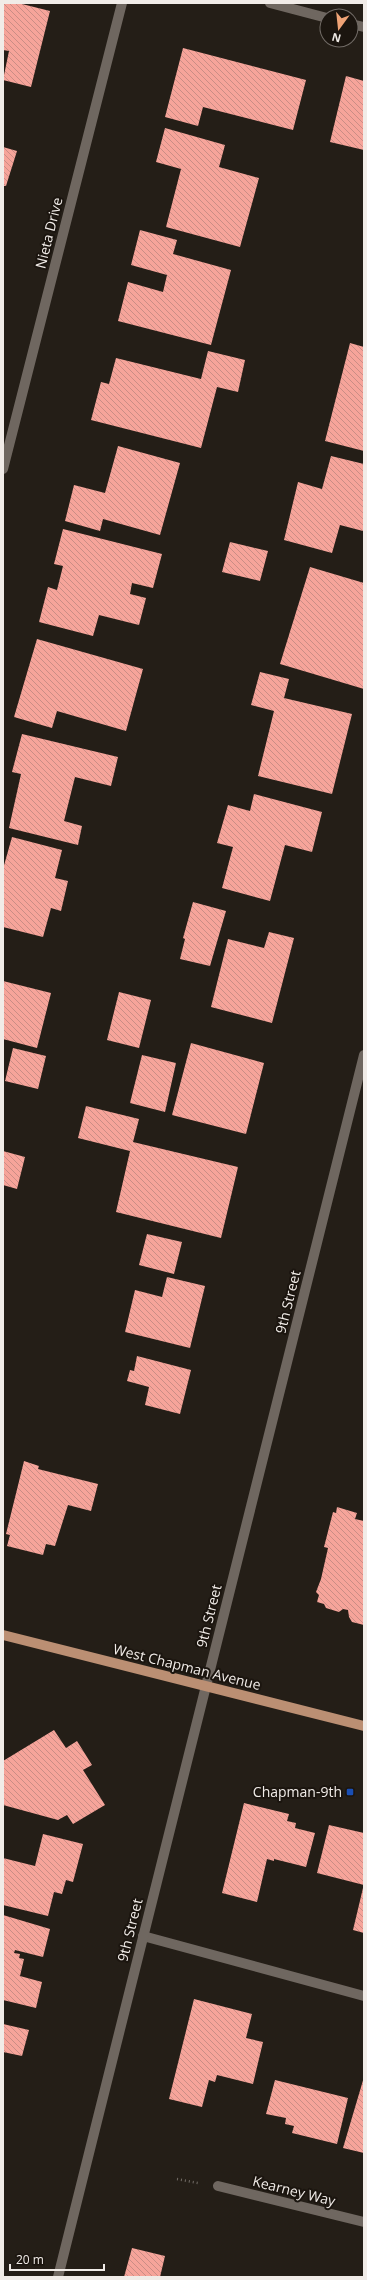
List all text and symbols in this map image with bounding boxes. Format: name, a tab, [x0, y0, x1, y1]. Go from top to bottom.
north arrow	[319, 8, 359, 48]
text: N	[330, 30, 343, 47]
street label: Nieta Drive	[31, 195, 67, 270]
street label: 9th Street	[271, 1268, 305, 1335]
street label: 9th Street	[192, 1582, 226, 1649]
street label: West Chapman Avenue	[111, 1639, 263, 1694]
place label: Chapman-9th	[253, 1782, 342, 1801]
marker: Chapman-9th	[345, 1787, 355, 1797]
street label: 9th Street	[113, 1896, 147, 1963]
street label: Kearney Way	[251, 2171, 338, 2210]
scale bar	[10, 2246, 104, 2272]
text: 20 m	[16, 2251, 44, 2268]

